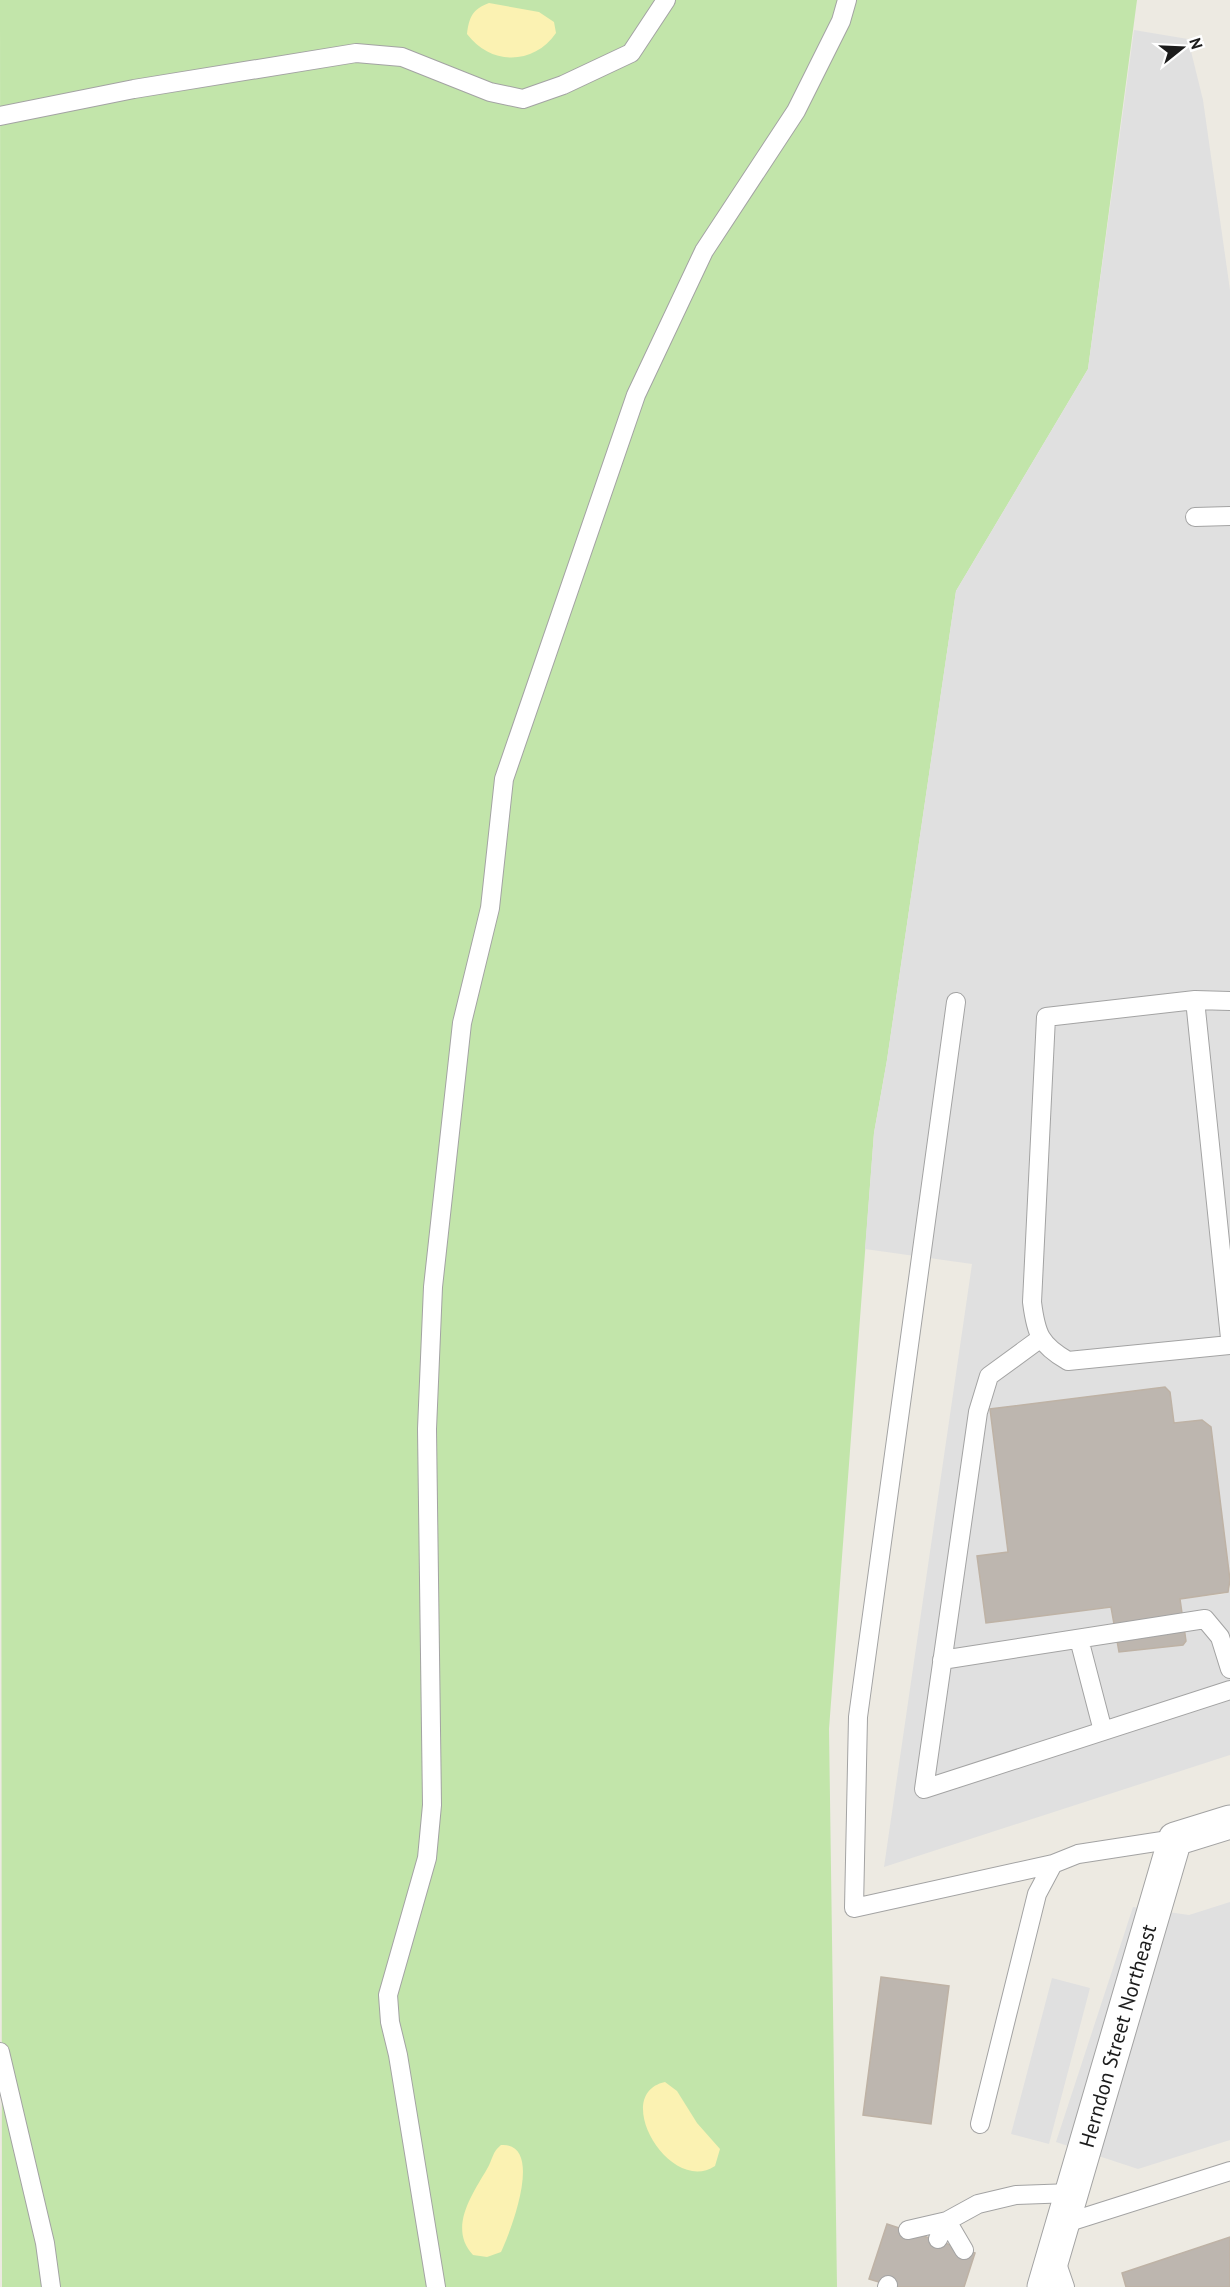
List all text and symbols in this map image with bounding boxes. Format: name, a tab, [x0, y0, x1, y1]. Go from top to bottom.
north arrow	[1152, 18, 1212, 78]
text: N	[1185, 35, 1207, 51]
street label: Herndon Street Northeast	[1073, 1921, 1162, 2151]

